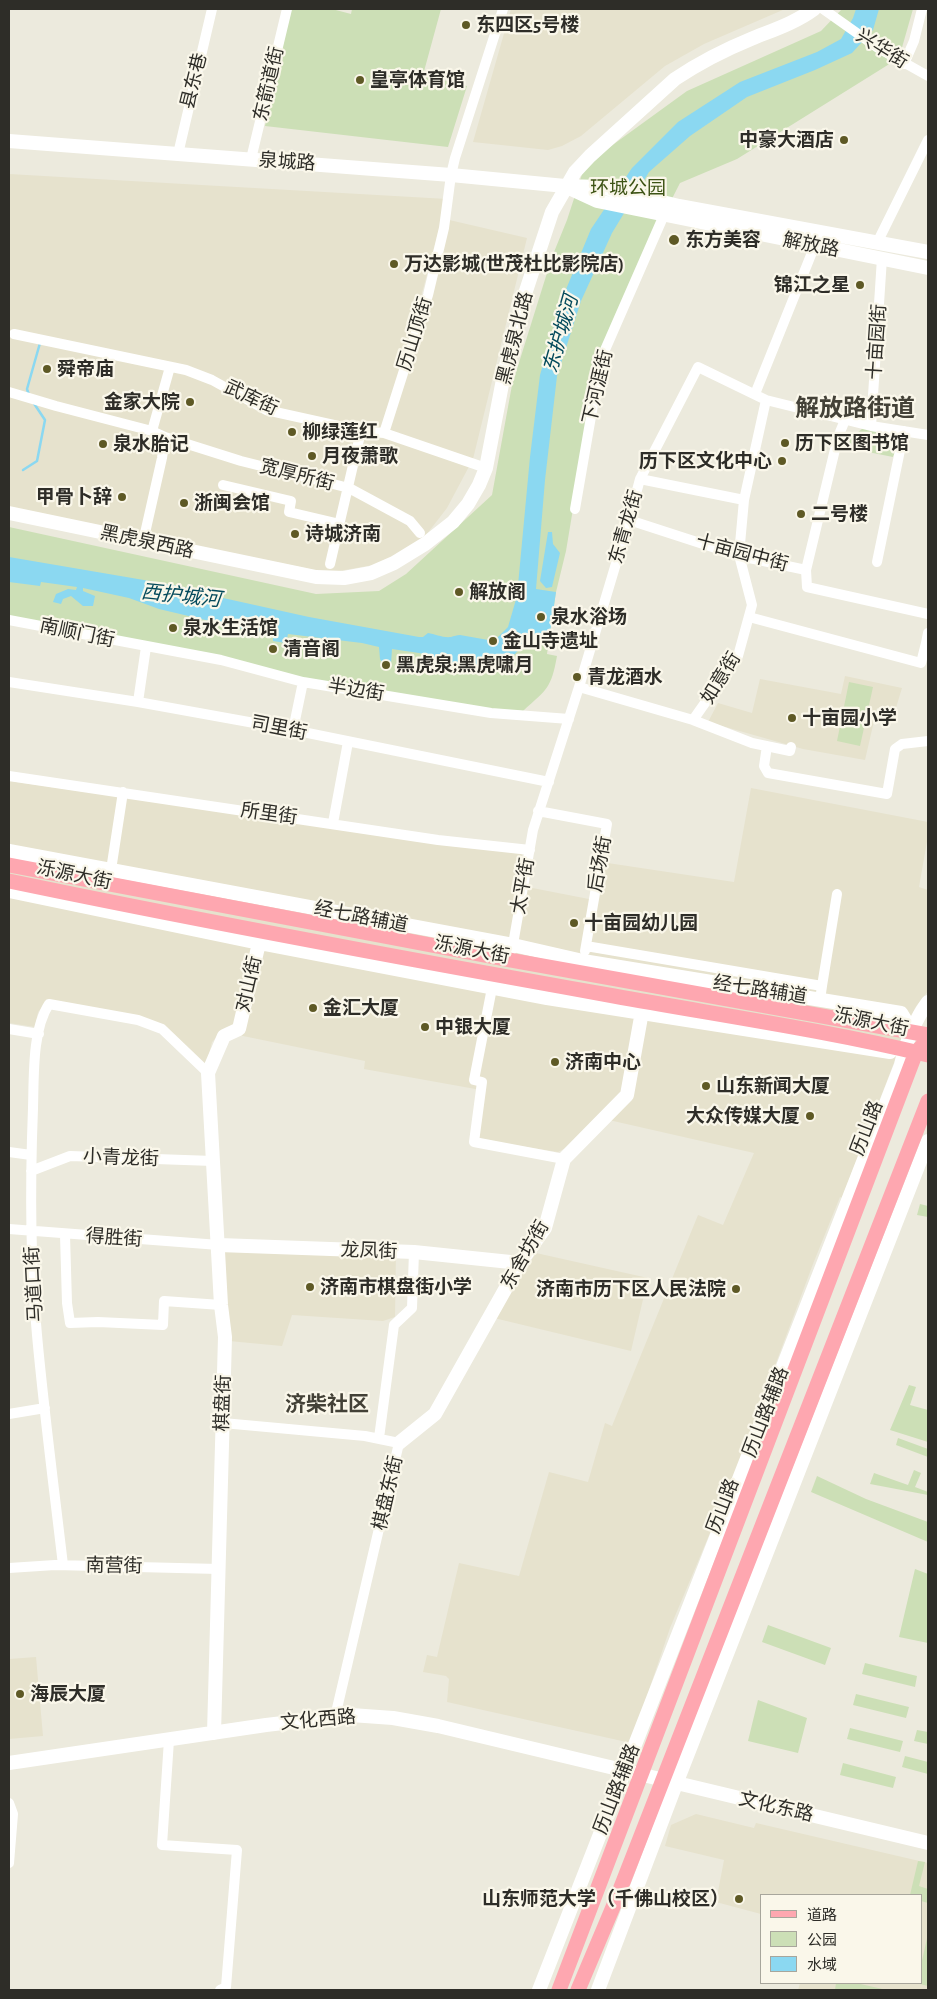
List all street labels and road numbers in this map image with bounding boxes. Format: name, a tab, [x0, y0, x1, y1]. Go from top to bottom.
street label: 兴华街	[852, 24, 912, 74]
street label: 东箭道街	[249, 44, 289, 124]
street label: 县东巷	[176, 51, 212, 111]
street label: 泉城路	[258, 149, 316, 175]
street label: 解放路	[781, 228, 841, 262]
street label: 黑虎泉北路	[492, 289, 538, 387]
street label: 历山顶街	[393, 294, 437, 374]
street label: 十亩园街	[863, 303, 891, 381]
street label: 下河涯街	[578, 347, 618, 427]
street label: 武库街	[220, 376, 282, 420]
street label: 宽厚所街	[257, 455, 337, 495]
street label: 东青龙街	[605, 487, 647, 567]
street label: 黑虎泉西路	[98, 521, 196, 563]
street label: 十亩园中街	[693, 530, 791, 576]
street label: 南顺门街	[37, 614, 117, 652]
street label: 如意街	[696, 648, 746, 708]
street label: 半边街	[326, 674, 386, 706]
street label: 司里街	[249, 711, 309, 745]
street label: 所里街	[239, 799, 299, 829]
street label: 后场街	[584, 834, 616, 894]
street label: 泺源大街	[34, 856, 114, 894]
street label: 太平街	[507, 856, 539, 916]
street label: 经七路辅道	[312, 897, 410, 937]
street label: 泺源大街	[433, 932, 511, 968]
street label: 对山街	[231, 954, 267, 1014]
street label: 经七路辅道	[711, 971, 809, 1009]
street label: 泺源大街	[831, 1003, 911, 1041]
street label: 历山路	[846, 1097, 888, 1159]
street label: 小青龙街	[83, 1145, 159, 1171]
street label: 东舍坊街	[496, 1216, 554, 1294]
street label: 得胜街	[85, 1225, 143, 1251]
street label: 龙凤街	[340, 1239, 398, 1263]
street label: 马道口街	[21, 1245, 47, 1323]
street label: 历山路辅路	[738, 1364, 794, 1460]
street label: 棋盘街	[211, 1374, 235, 1432]
street label: 棋盘东街	[368, 1453, 408, 1533]
street label: 历山路	[702, 1475, 744, 1537]
street label: 南营街	[85, 1554, 143, 1578]
street label: 文化西路	[279, 1705, 357, 1735]
street label: 历山路辅路	[589, 1741, 645, 1837]
street label: 文化东路	[736, 1787, 816, 1827]

